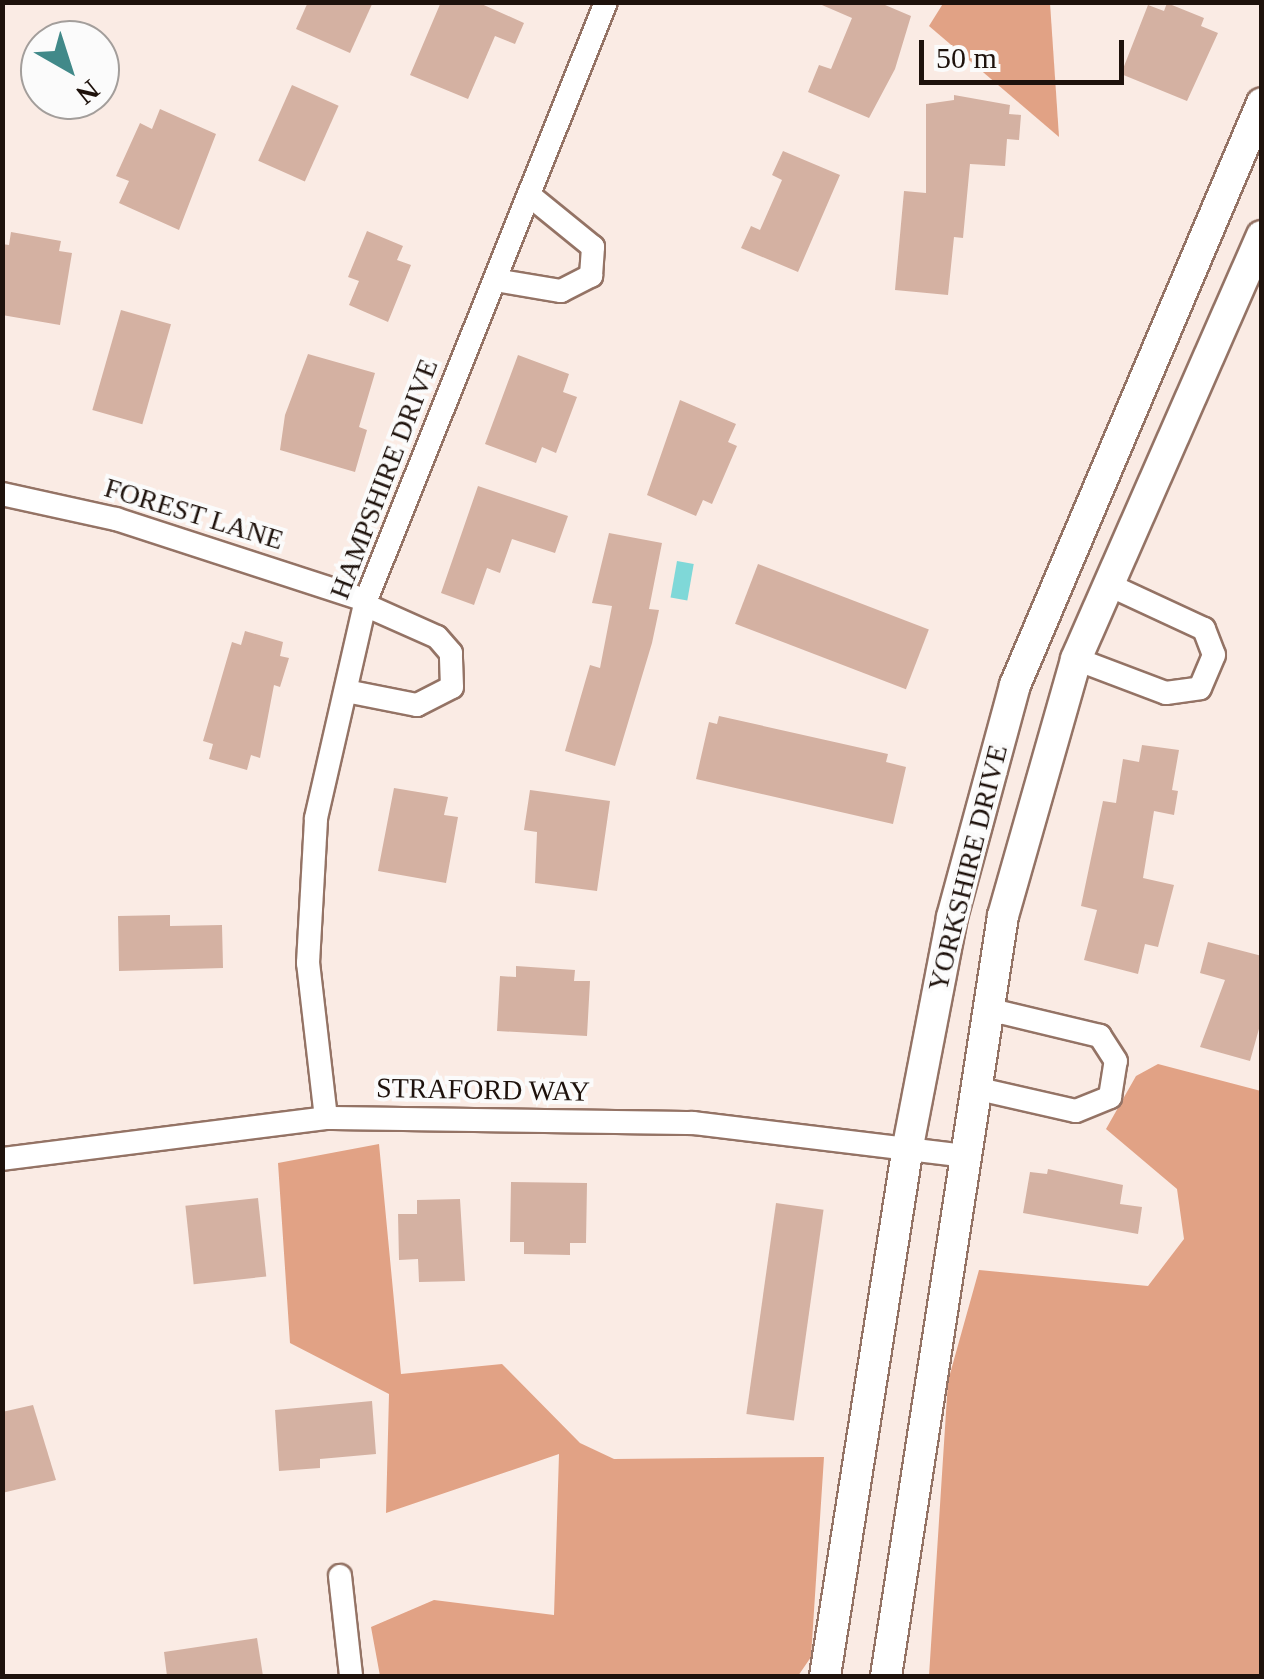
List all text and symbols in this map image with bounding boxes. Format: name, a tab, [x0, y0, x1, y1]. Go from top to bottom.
north arrow	[20, 20, 120, 120]
scale bar	[924, 20, 1129, 82]
text: 50 m	[936, 41, 997, 74]
text: N	[70, 74, 106, 111]
street label: HAMPSHIRE DRIVE	[323, 354, 445, 604]
street label: FOREST LANE	[100, 471, 288, 557]
street label: YORKSHIRE DRIVE	[921, 741, 1015, 995]
street label: STRAFORD WAY	[375, 1071, 591, 1109]

